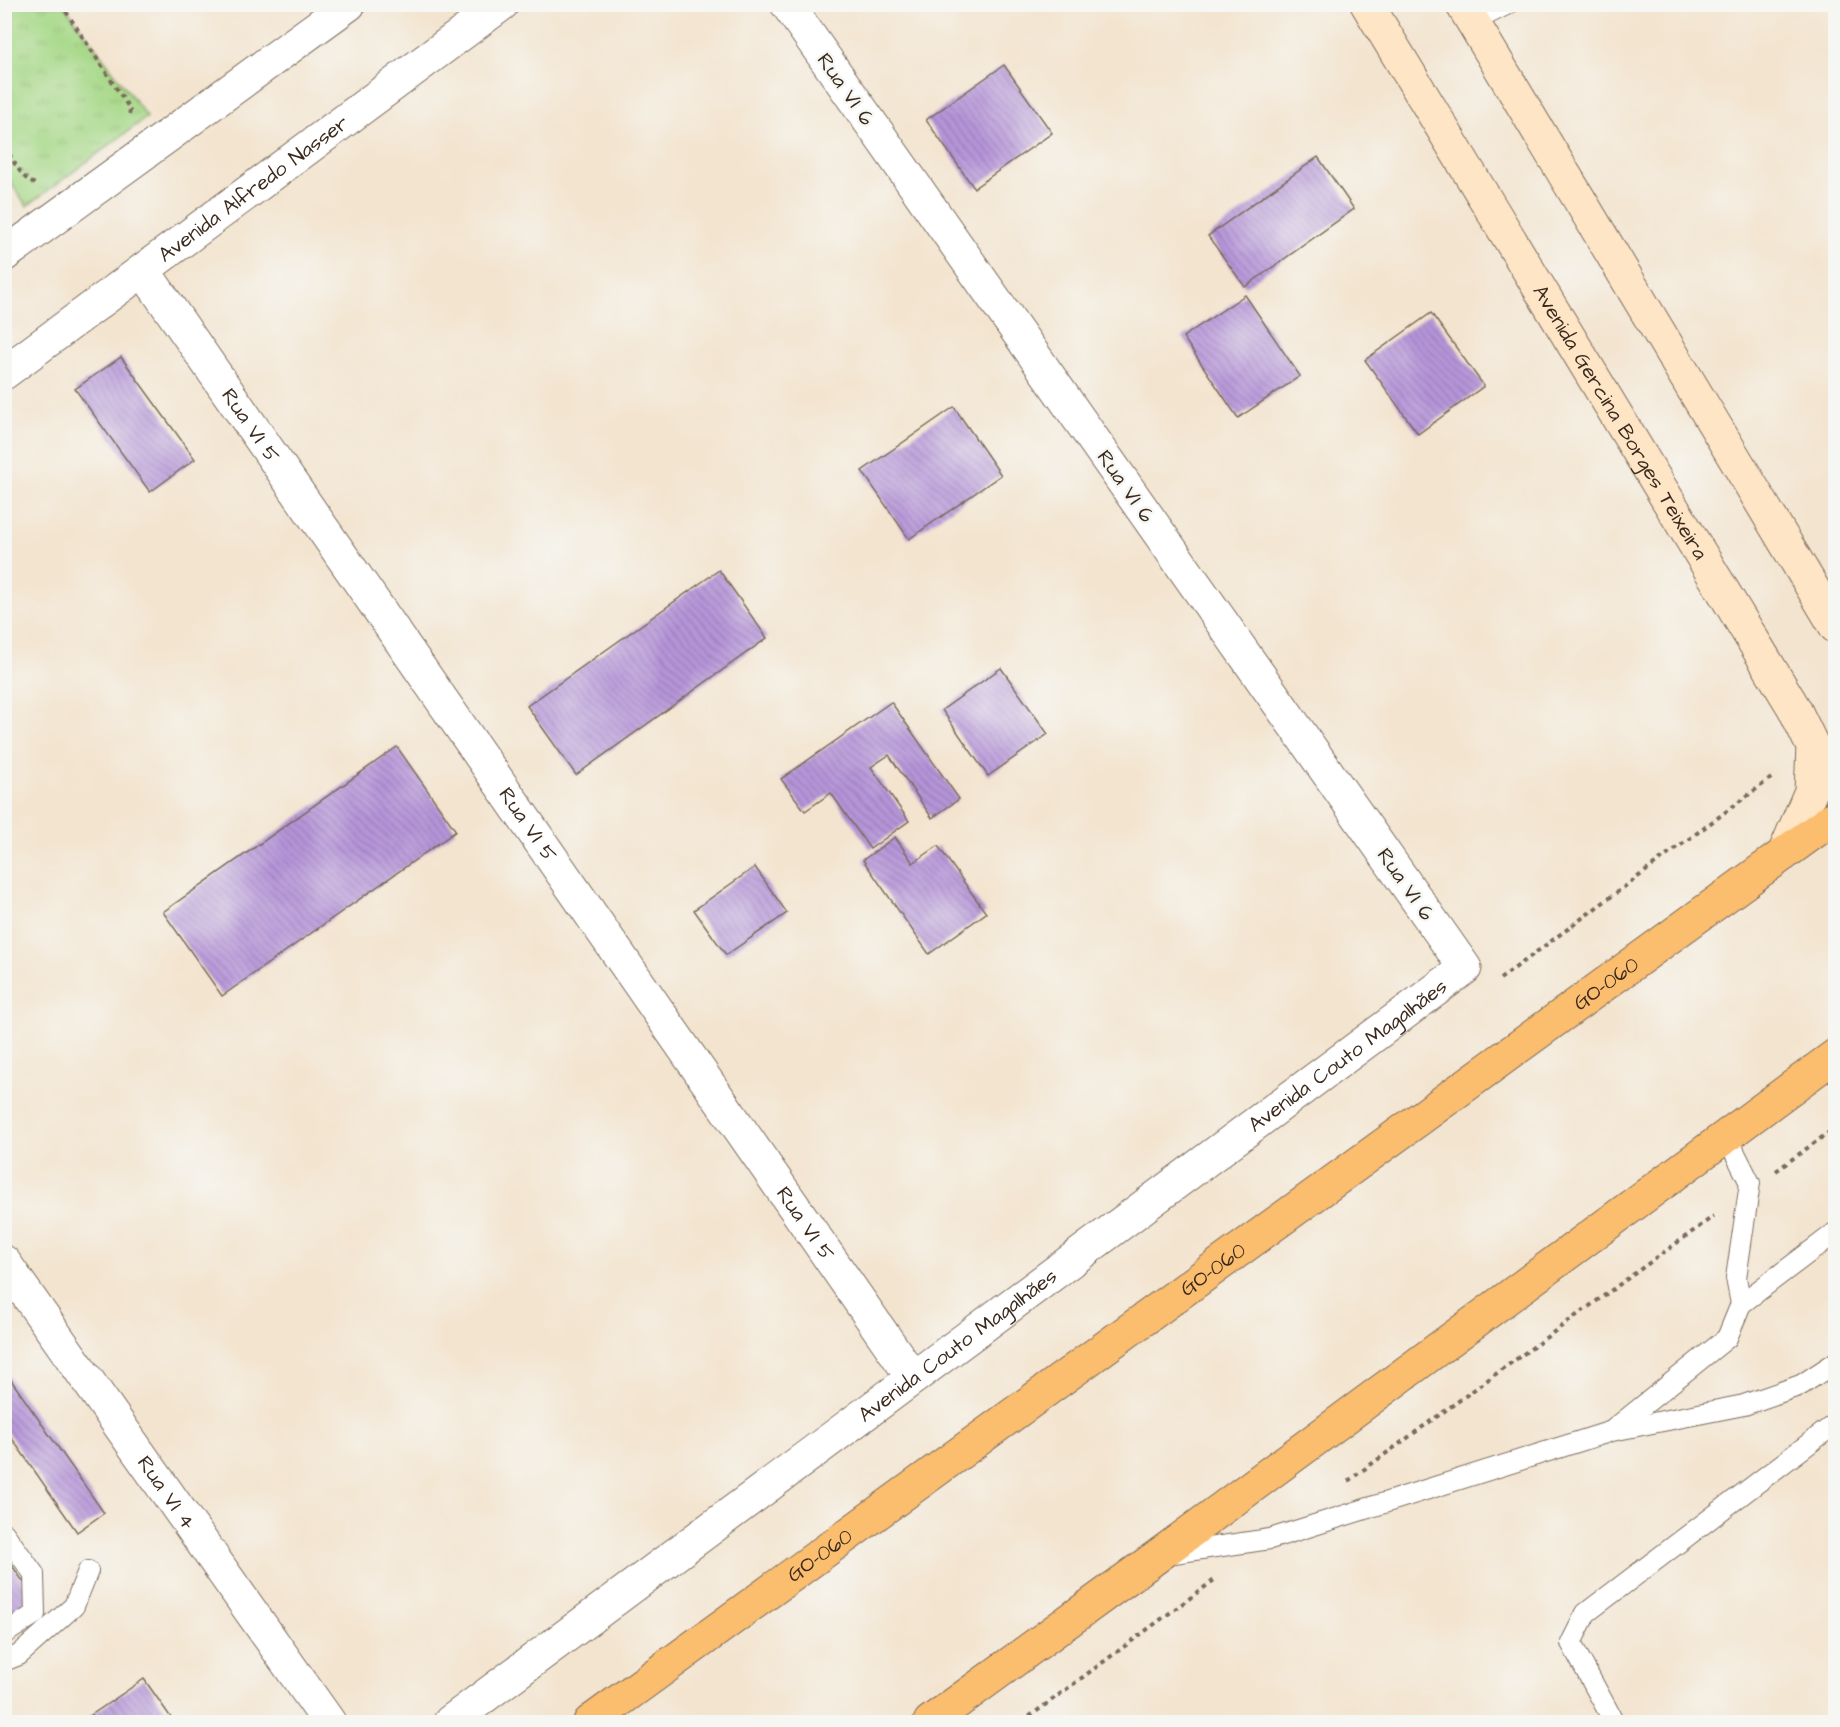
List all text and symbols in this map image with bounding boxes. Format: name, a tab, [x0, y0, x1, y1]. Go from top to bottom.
street label: Rua VI 6	[810, 47, 881, 131]
street label: Avenida Alfredo Nasser	[152, 108, 355, 269]
street label: Avenida Gercina Borges Teixeira	[1526, 279, 1715, 566]
street label: Rua VI 5	[214, 383, 287, 469]
street label: Rua VI 6	[1090, 444, 1161, 528]
street label: Rua VI 5	[492, 782, 564, 868]
street label: Rua VI 6	[1370, 842, 1441, 926]
street label: GO-060	[1567, 950, 1645, 1017]
street label: Avenida Couto Magalhães	[1242, 972, 1453, 1139]
street label: Rua VI 5	[769, 1181, 841, 1267]
street label: GO-060	[1174, 1236, 1252, 1303]
street label: Avenida Couto Magalhães	[852, 1262, 1063, 1429]
street label: Rua VI 4	[130, 1450, 202, 1535]
street label: GO-060	[781, 1522, 859, 1589]

